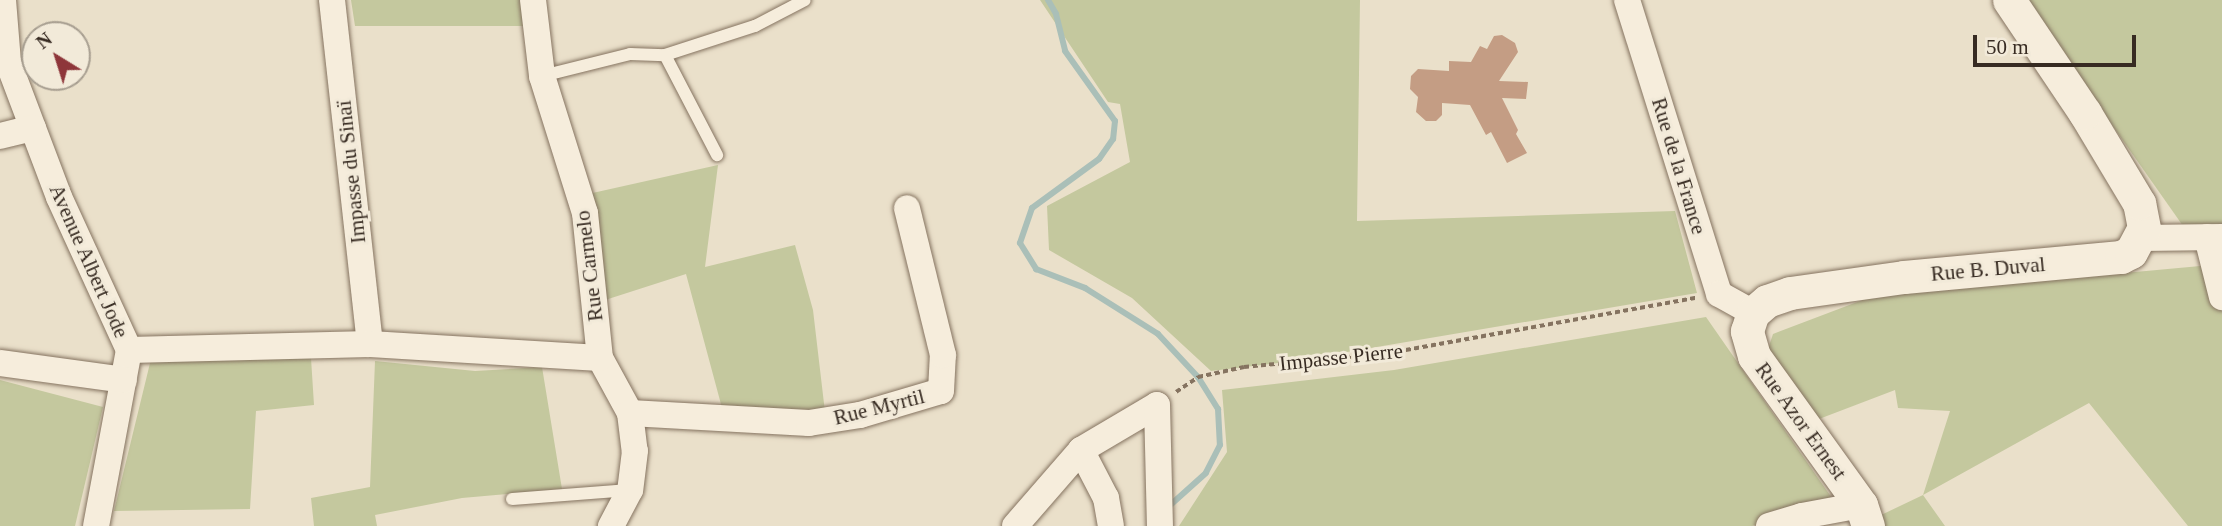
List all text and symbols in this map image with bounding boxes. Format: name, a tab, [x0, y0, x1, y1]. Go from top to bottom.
north arrow	[21, 21, 91, 91]
scale bar	[1977, 21, 2140, 65]
text: N	[32, 28, 56, 53]
text: 50 m	[1986, 35, 2029, 59]
street label: Rue de la France	[1646, 95, 1712, 237]
street label: Impasse du Sinaï	[331, 99, 371, 245]
street label: Avenue Albert Jode	[44, 180, 134, 342]
street label: Rue Carmelo	[570, 209, 608, 323]
street label: Rue B. Duval	[1930, 251, 2046, 287]
street label: Impasse Pierre	[1278, 338, 1404, 376]
street label: Rue Azor Ernest	[1750, 357, 1852, 485]
street label: Rue Myrtil	[831, 384, 927, 430]

